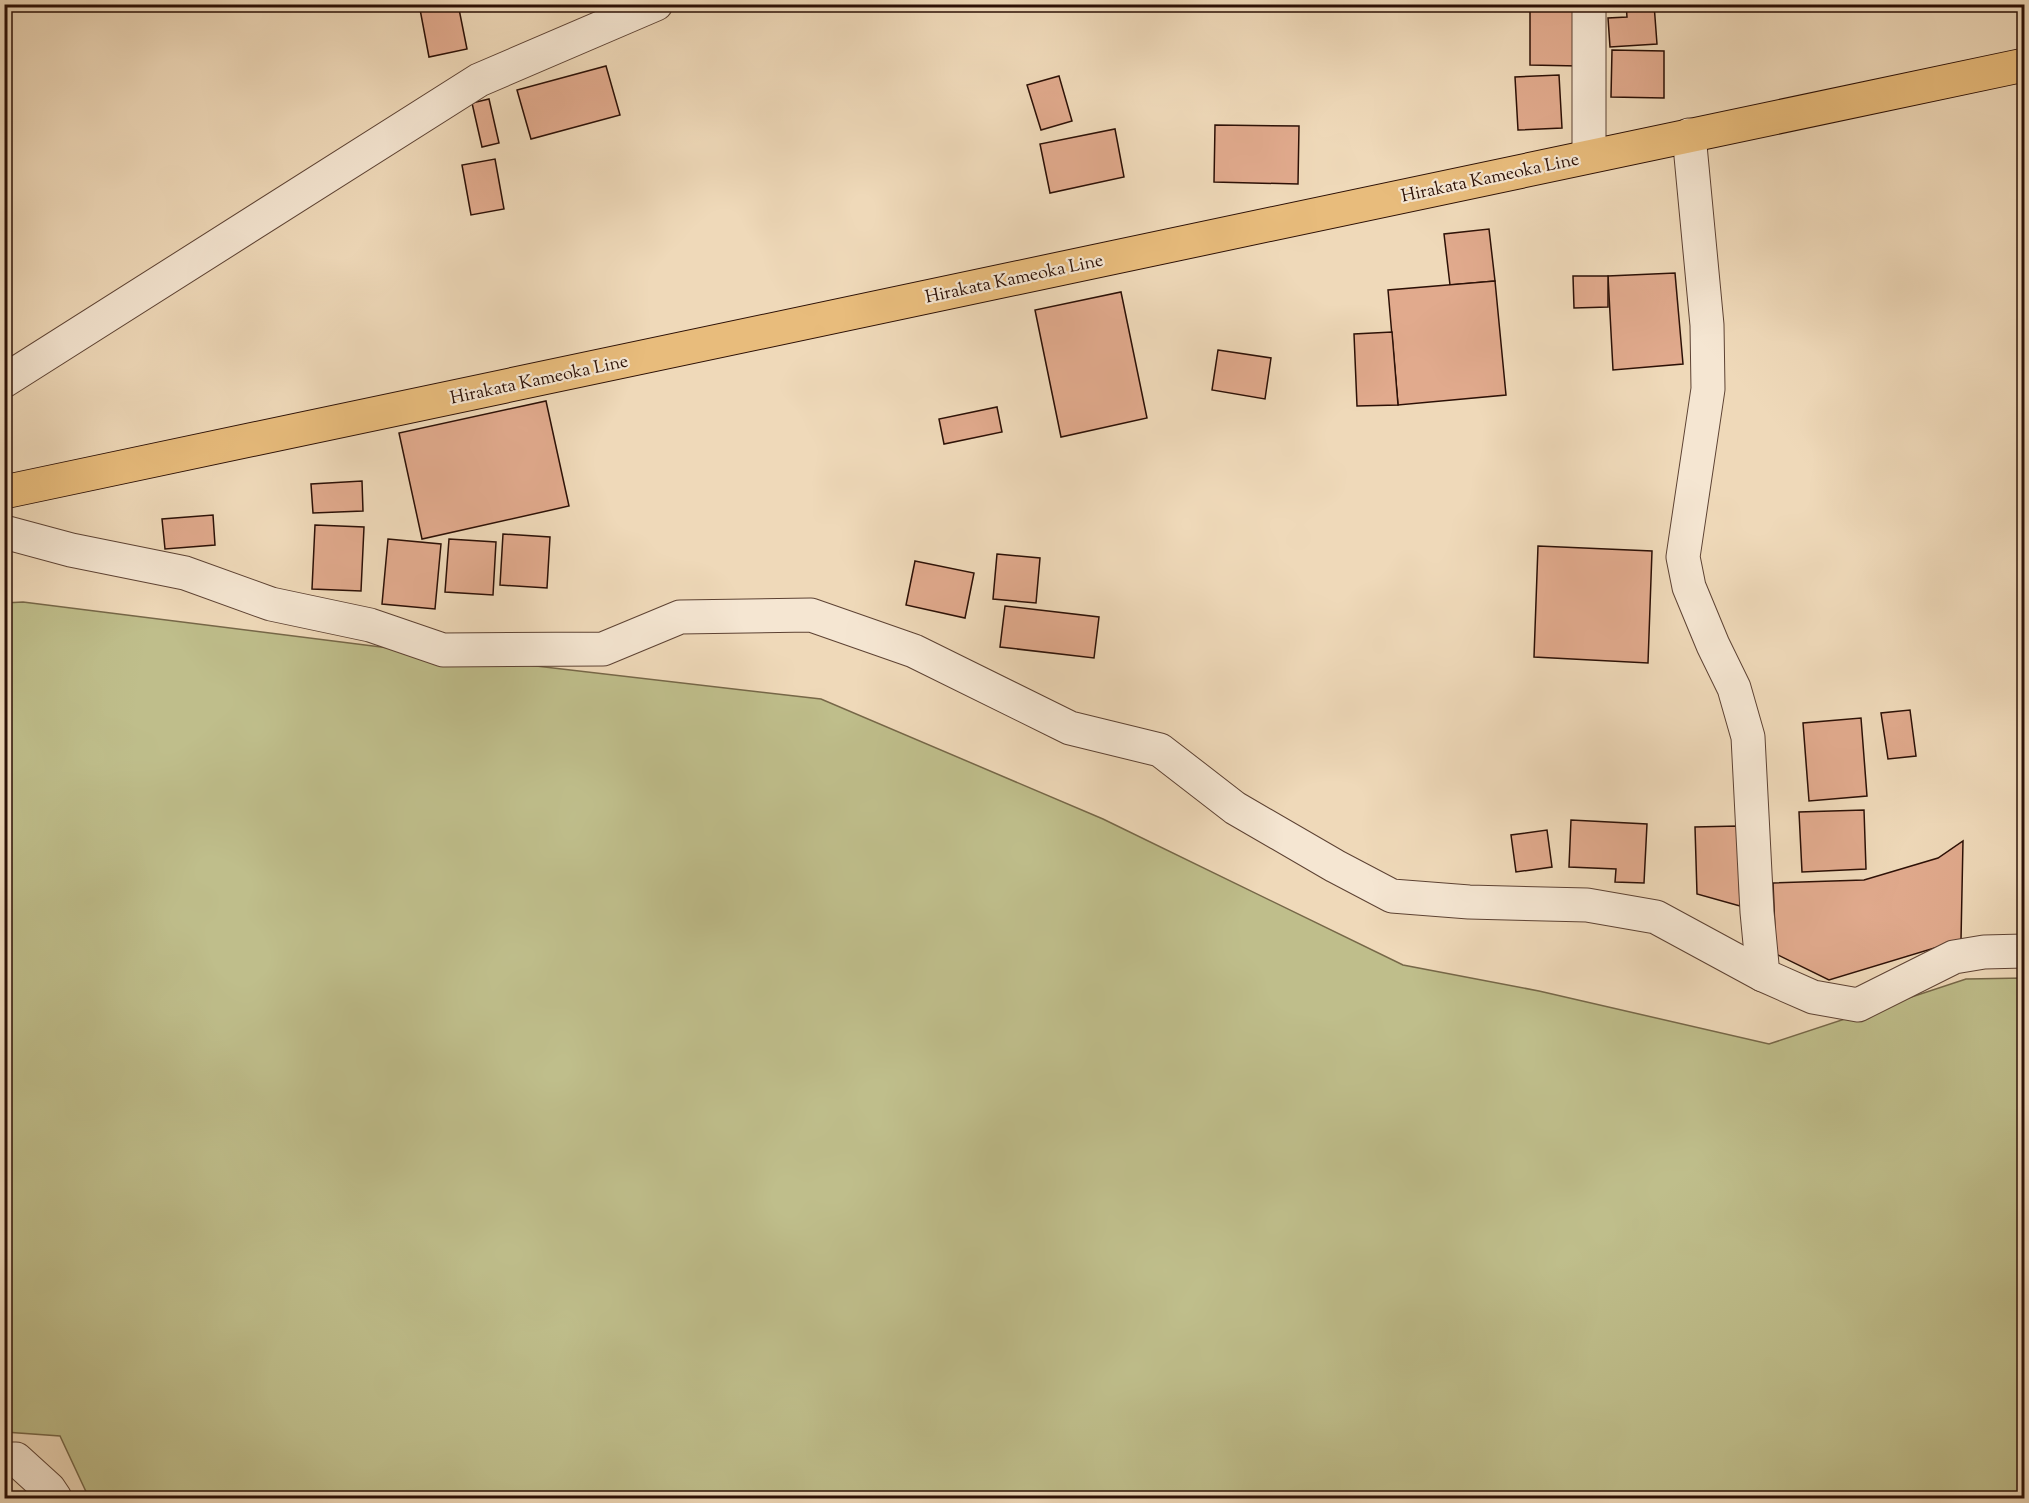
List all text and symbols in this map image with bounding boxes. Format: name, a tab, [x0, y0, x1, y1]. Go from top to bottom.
street label: Hirakata Kameoka Line	[1399, 147, 1582, 211]
street label: Hirakata Kameoka Line	[923, 248, 1106, 312]
street label: Hirakata Kameoka Line	[448, 349, 631, 413]

